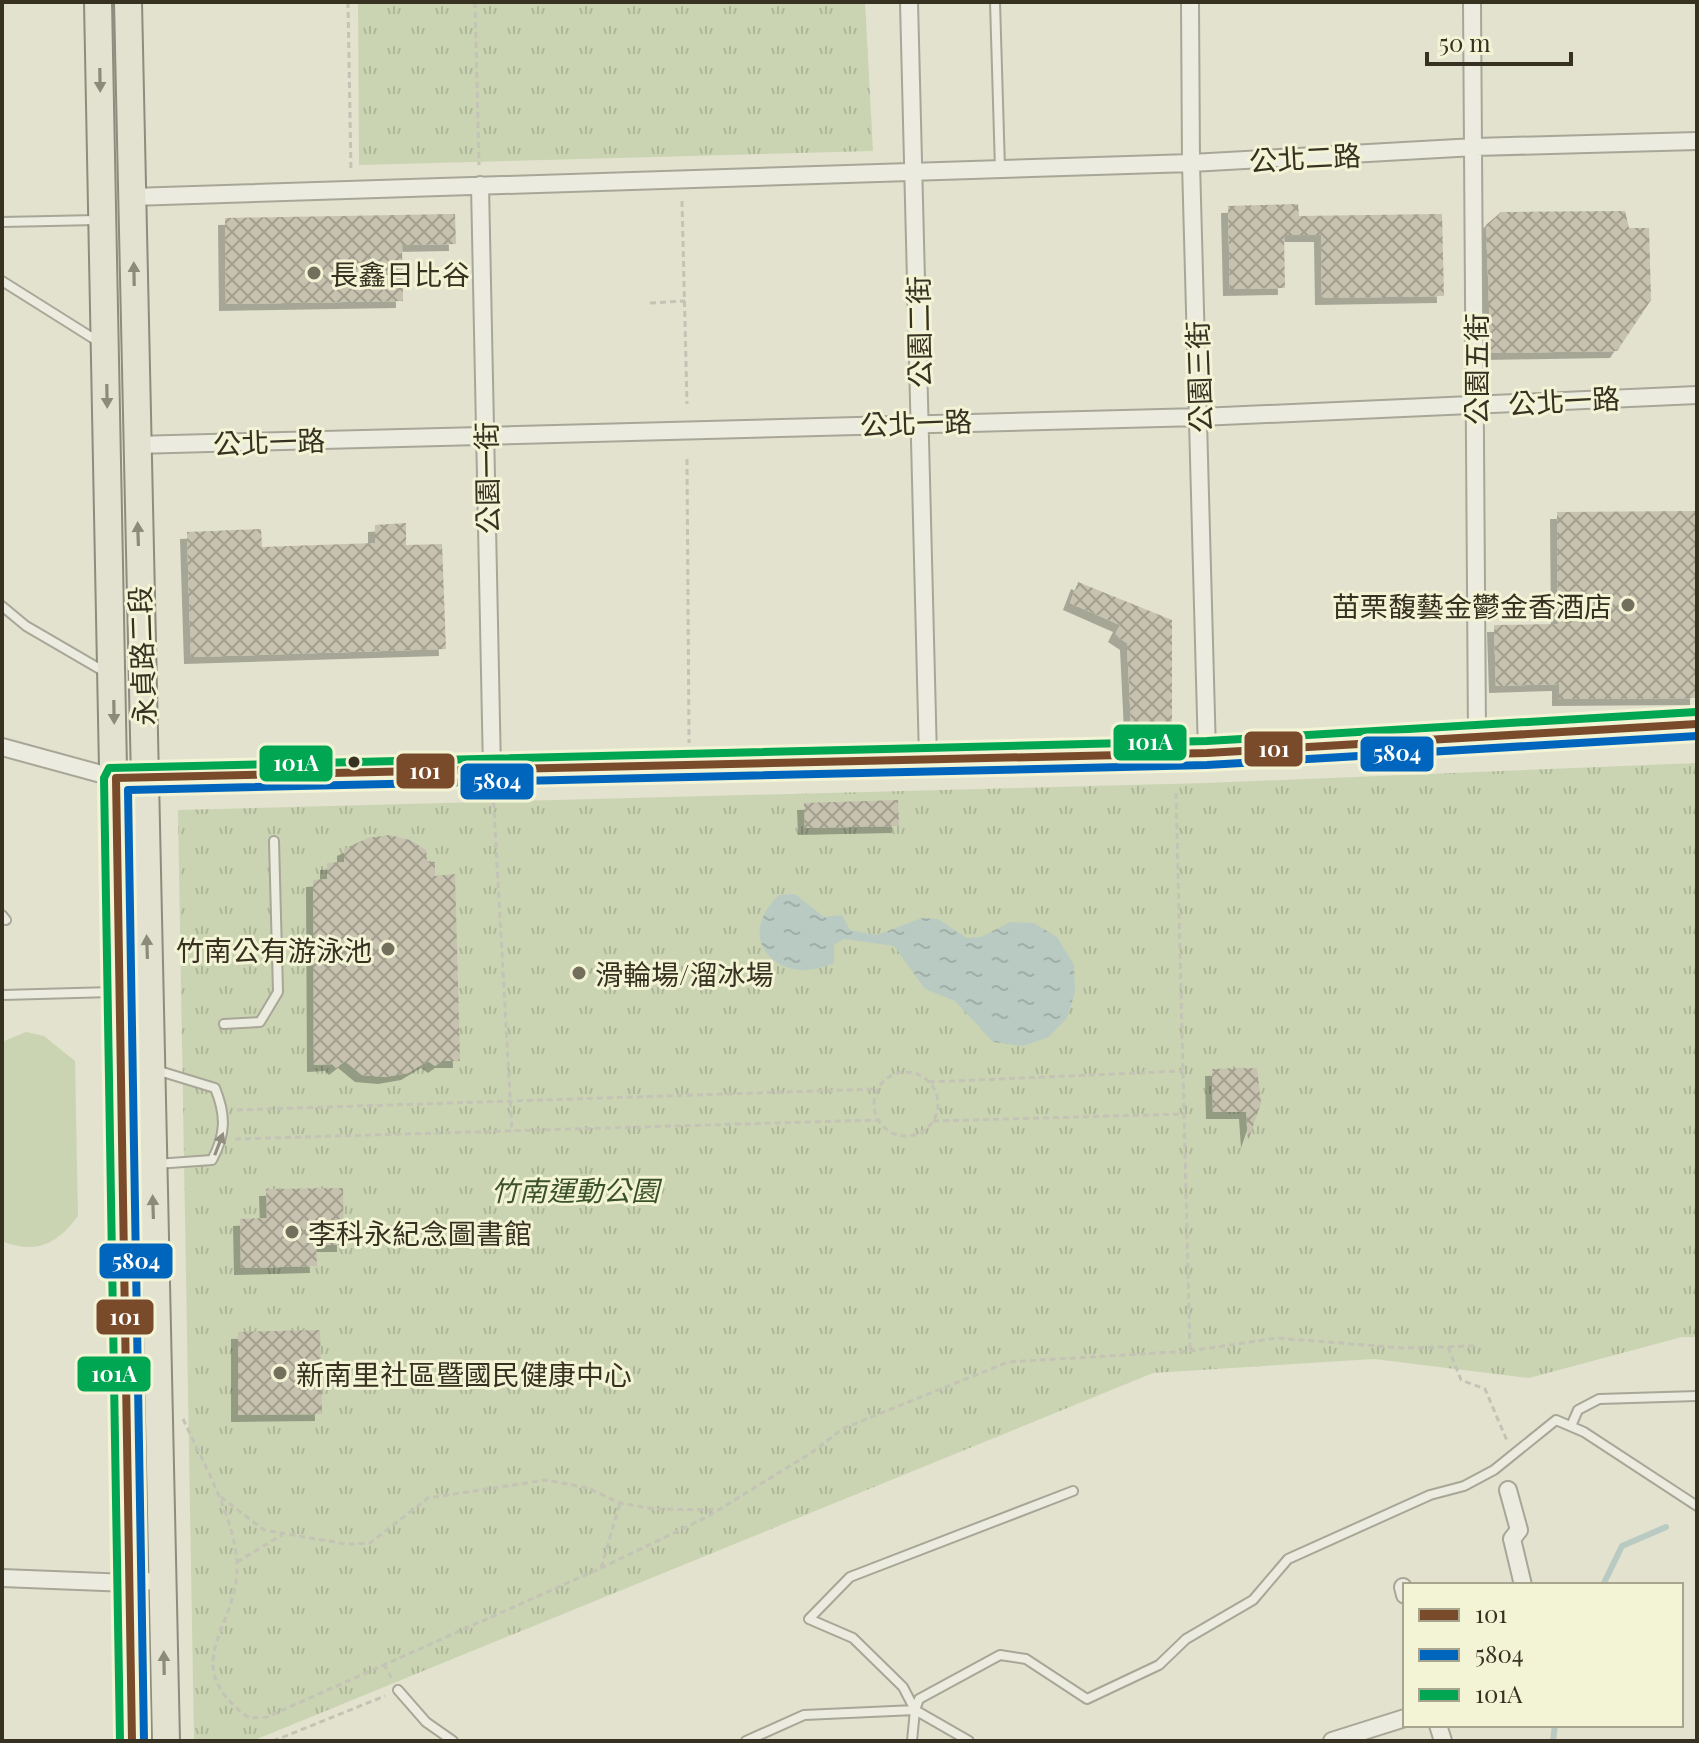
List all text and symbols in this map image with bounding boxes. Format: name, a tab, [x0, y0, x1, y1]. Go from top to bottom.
scale bar	[1427, 16, 1571, 66]
text: 50 m	[1439, 26, 1491, 58]
one-way arrow	[94, 68, 106, 93]
street label: 公北二路	[1248, 136, 1362, 178]
place label: 長鑫日比谷	[330, 255, 470, 292]
one-way arrow	[128, 261, 140, 286]
marker: 長鑫日比谷	[305, 264, 323, 282]
street label: 公園二街	[899, 276, 937, 388]
street label: 公園五街	[1457, 313, 1494, 425]
street label: 公園三街	[1178, 320, 1218, 434]
street label: 公北一路	[1507, 379, 1621, 421]
one-way arrow	[101, 384, 113, 409]
street label: 公北一路	[859, 402, 973, 442]
street label: 公北一路	[212, 421, 326, 461]
street label: 公園一街	[467, 422, 505, 534]
one-way arrow	[131, 521, 144, 546]
street label: 永貞路二段	[120, 585, 162, 727]
place label: 苗栗馥藝金鬱金香酒店	[1332, 587, 1612, 624]
marker: 苗栗馥藝金鬱金香酒店	[1619, 596, 1637, 614]
one-way arrow	[107, 700, 120, 725]
line badge: 101A	[1112, 723, 1188, 762]
text: 101A	[1127, 726, 1173, 756]
line badge: 101	[1243, 730, 1304, 768]
text: 101	[1258, 733, 1290, 763]
line badge: 5804	[1359, 735, 1435, 773]
text: 5804	[1373, 737, 1421, 767]
line badge: 101A	[258, 744, 334, 783]
text: 101A	[273, 747, 319, 777]
line badge: 101	[395, 752, 456, 790]
unlabelled marker	[346, 754, 362, 770]
text: 101	[409, 755, 441, 785]
line badge: 5804	[459, 762, 535, 801]
text: 5804	[473, 765, 521, 795]
place label: 竹南公有游泳池	[176, 931, 372, 968]
one-way arrow	[141, 934, 154, 959]
marker: 竹南公有游泳池	[379, 940, 397, 958]
place label: 滑輪場/溜冰場	[595, 955, 773, 992]
marker: 滑輪場/溜冰場	[570, 964, 588, 982]
one-way arrow	[213, 1132, 226, 1156]
park label: 竹南運動公園	[491, 1171, 663, 1208]
one-way arrow	[146, 1194, 159, 1219]
place label: 李科永紀念圖書館	[308, 1214, 532, 1251]
marker: 李科永紀念圖書館	[283, 1223, 301, 1241]
line badge: 5804	[98, 1242, 174, 1280]
text: 5804	[112, 1245, 160, 1275]
line badge: 101	[95, 1298, 155, 1336]
text: 101	[109, 1301, 141, 1331]
line badge: 101A	[76, 1355, 152, 1393]
place label: 新南里社區暨國民健康中心	[296, 1355, 632, 1392]
text: 101A	[91, 1358, 137, 1388]
marker: 新南里社區暨國民健康中心	[271, 1364, 289, 1382]
legend	[1403, 1583, 1683, 1727]
text: 101	[1475, 1597, 1507, 1629]
text: 5804	[1475, 1637, 1524, 1669]
one-way arrow	[158, 1650, 170, 1675]
text: 101A	[1475, 1677, 1523, 1709]

